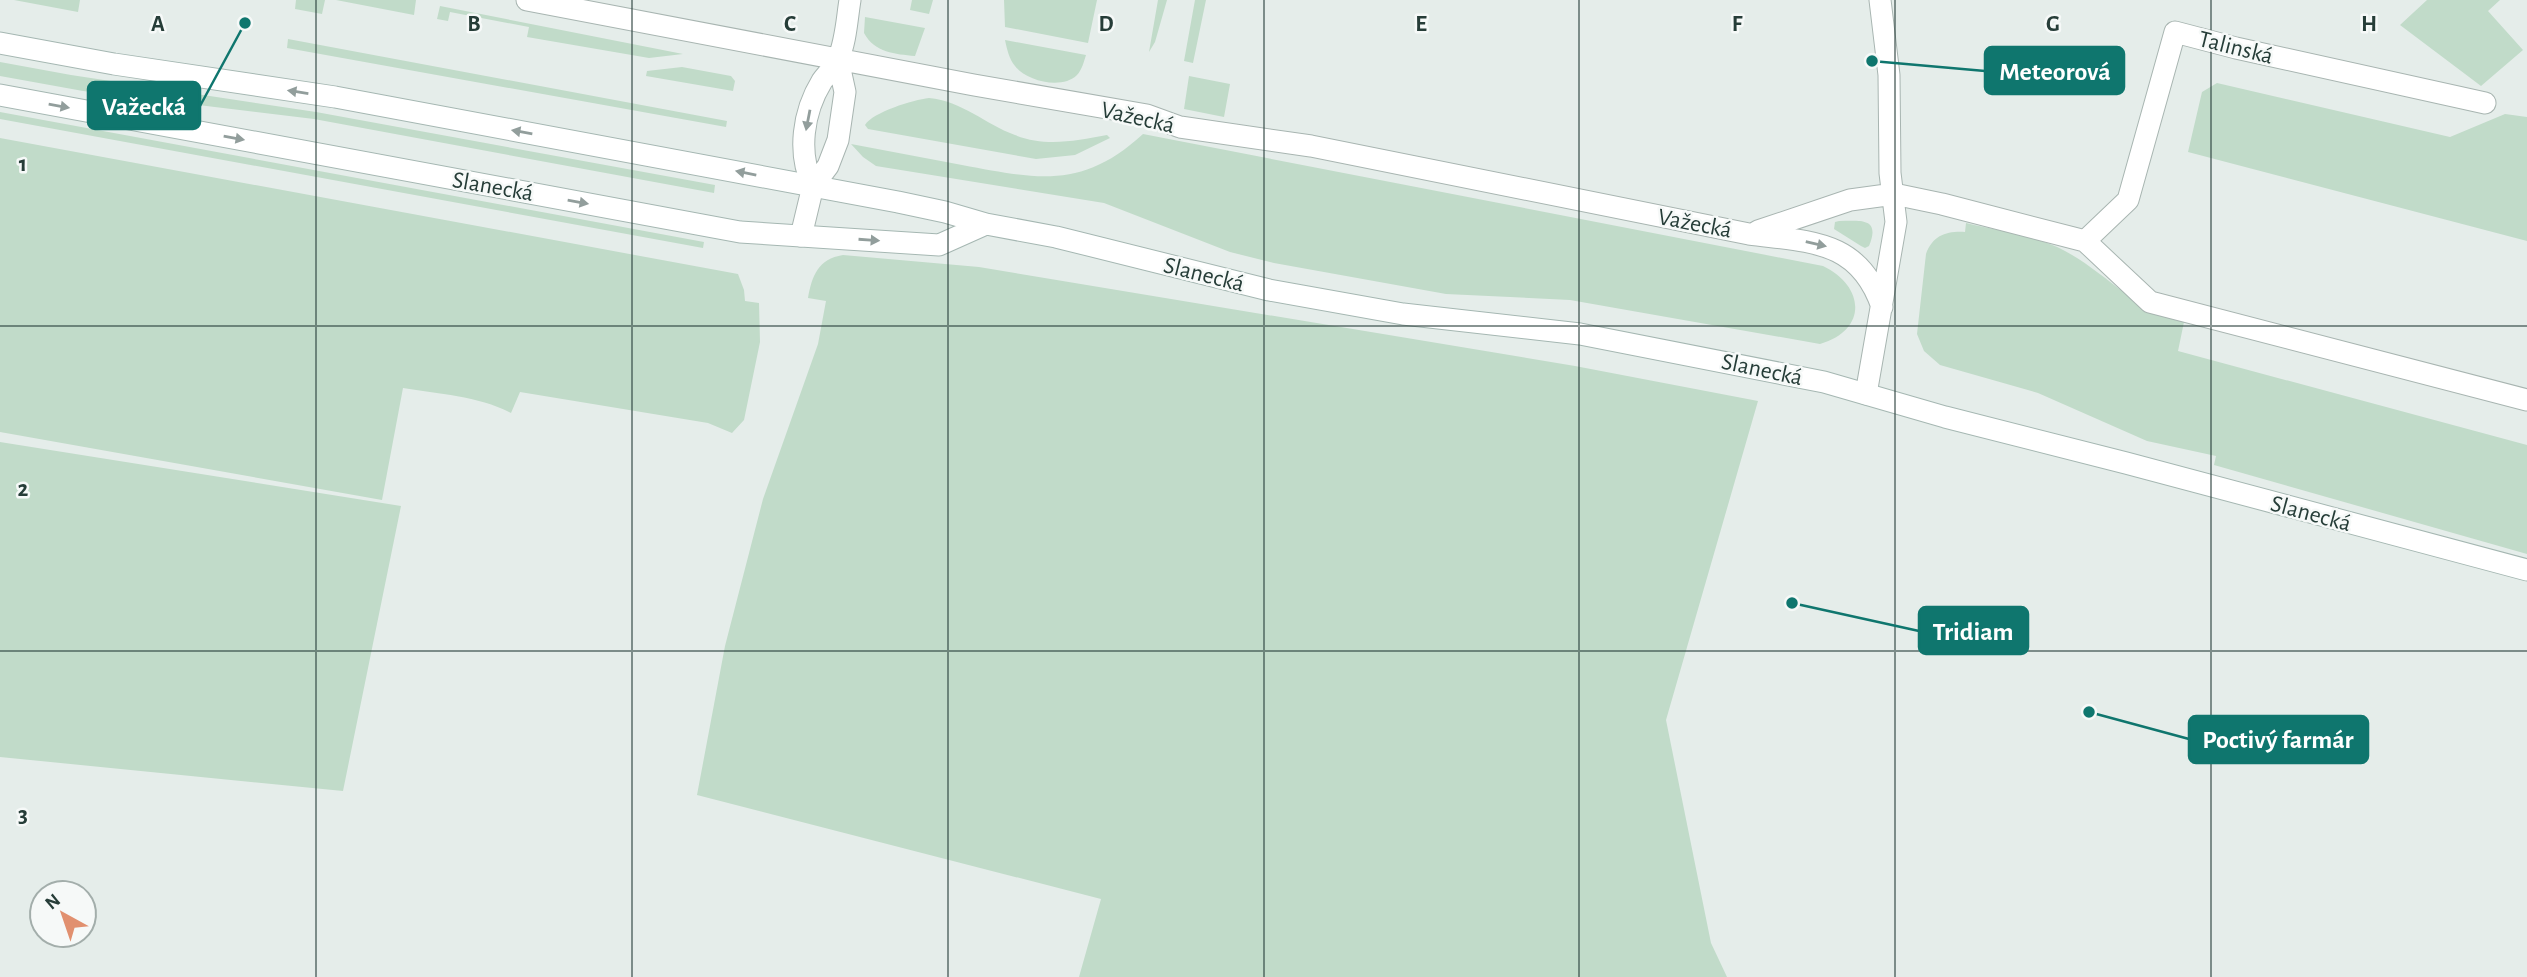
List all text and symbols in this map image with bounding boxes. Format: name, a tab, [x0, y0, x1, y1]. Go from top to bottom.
text: A	[151, 13, 165, 36]
text: B	[467, 13, 481, 36]
text: C	[784, 13, 796, 36]
text: D	[1098, 13, 1114, 36]
text: E	[1415, 13, 1427, 36]
text: F	[1732, 13, 1743, 36]
text: G	[2046, 13, 2060, 36]
text: H	[2361, 13, 2377, 36]
street label: Talinská	[2196, 27, 2275, 69]
callout: Meteorová	[1985, 47, 2124, 94]
text: Meteorová	[1999, 59, 2111, 85]
callout: Važecká	[88, 82, 200, 129]
one-way arrow	[287, 86, 309, 97]
text: Važecká	[102, 94, 186, 120]
street label: Važecká	[1099, 98, 1177, 138]
one-way arrow	[49, 101, 71, 112]
one-way arrow	[802, 109, 813, 131]
one-way arrow	[511, 126, 533, 137]
one-way arrow	[223, 133, 245, 144]
text: 1	[19, 153, 27, 176]
street label: Slanecká	[450, 168, 535, 206]
one-way arrow	[735, 168, 757, 179]
one-way arrow	[567, 197, 589, 208]
street label: Važecká	[1656, 205, 1734, 243]
one-way arrow	[858, 235, 880, 246]
one-way arrow	[1806, 239, 1828, 250]
street label: Slanecká	[1161, 253, 1246, 297]
street label: Slanecká	[1719, 350, 1804, 390]
text: 2	[18, 478, 29, 501]
street label: Slanecká	[2268, 492, 2354, 536]
callout: Tridiam	[1919, 607, 2028, 654]
text: Tridiam	[1932, 619, 2014, 645]
callout: Poctivý farmár	[2189, 716, 2368, 763]
text: Poctivý farmár	[2202, 727, 2354, 753]
text: 3	[18, 804, 28, 827]
north arrow	[28, 879, 98, 949]
text: N	[42, 891, 64, 914]

